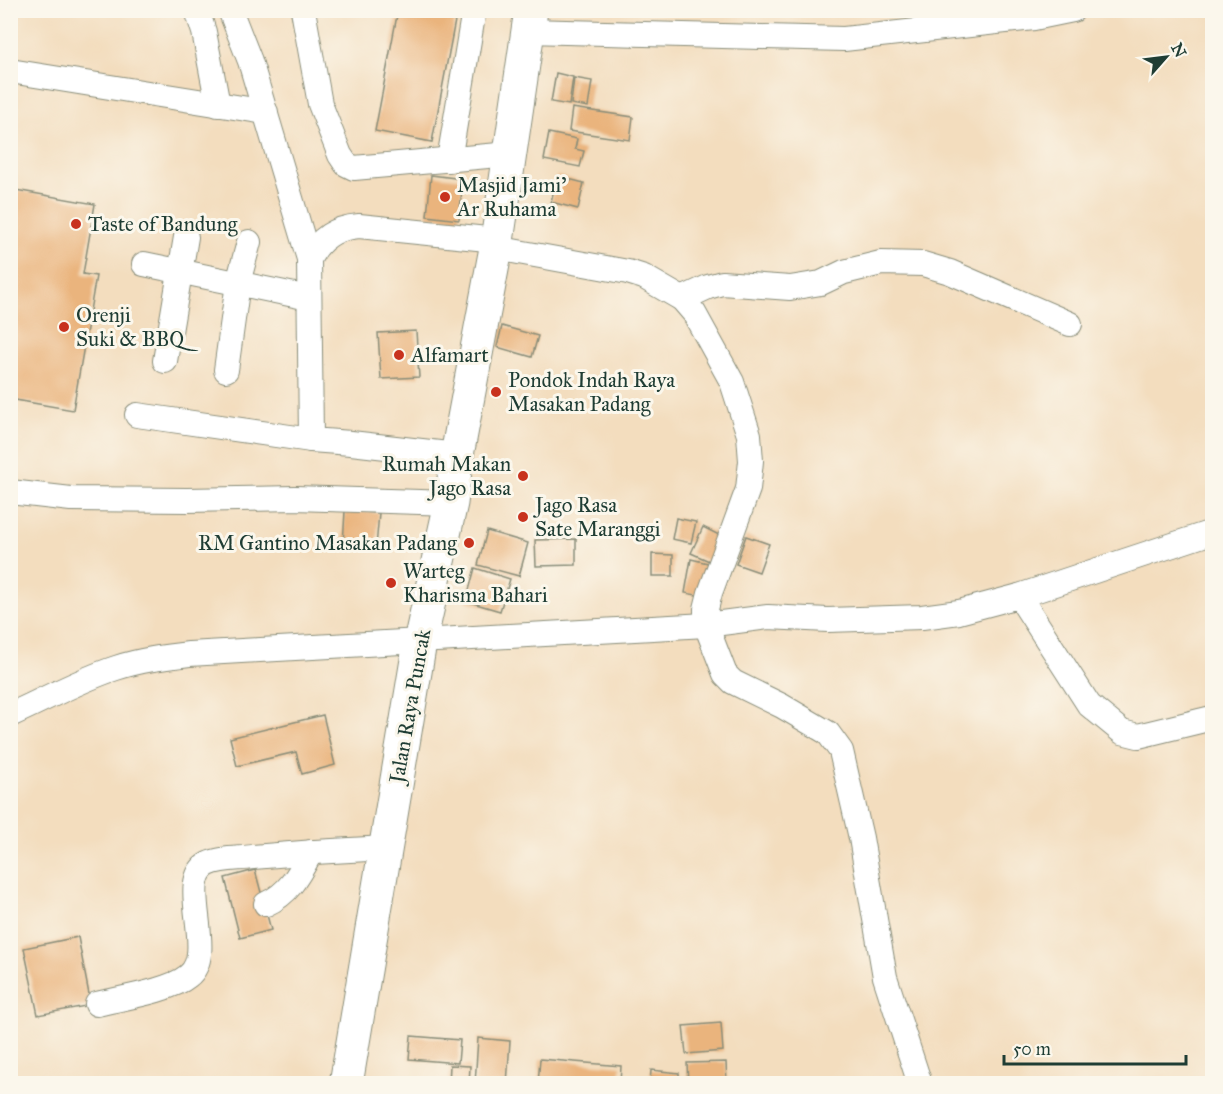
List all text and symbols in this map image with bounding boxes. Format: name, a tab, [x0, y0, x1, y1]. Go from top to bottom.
north arrow	[1136, 27, 1196, 87]
text: N	[1167, 40, 1191, 61]
place label: Masjid Jami' Ar Ruhama	[456, 172, 567, 222]
marker: Masjid Jami' Ar Ruhama	[438, 190, 452, 204]
place label: Taste of Bandung	[88, 211, 238, 237]
marker: Taste of Bandung	[69, 217, 83, 231]
place label: Orenji Suki & BBQ	[76, 302, 199, 352]
marker: Orenji Suki & BBQ	[57, 320, 71, 334]
place label: Alfamart	[410, 342, 489, 368]
marker: Alfamart	[392, 348, 406, 362]
place label: Pondok Indah Raya Masakan Padang	[508, 367, 675, 417]
marker: Pondok Indah Raya Masakan Padang	[489, 385, 503, 399]
place label: Rumah Makan Jago Rasa	[382, 451, 511, 501]
marker: Rumah Makan Jago Rasa	[516, 469, 530, 483]
place label: Jago Rasa Sate Maranggi	[533, 492, 661, 542]
marker: Jago Rasa Sate Maranggi	[516, 510, 530, 524]
place label: RM Gantino Masakan Padang	[198, 530, 457, 556]
marker: RM Gantino Masakan Padang	[462, 536, 476, 550]
place label: Warteg Kharisma Bahari	[403, 558, 548, 608]
marker: Warteg Kharisma Bahari	[384, 576, 398, 590]
street label: Jalan Raya Puncak	[383, 627, 436, 787]
scale bar	[1004, 1028, 1186, 1066]
text: 50 m	[1013, 1038, 1051, 1060]

